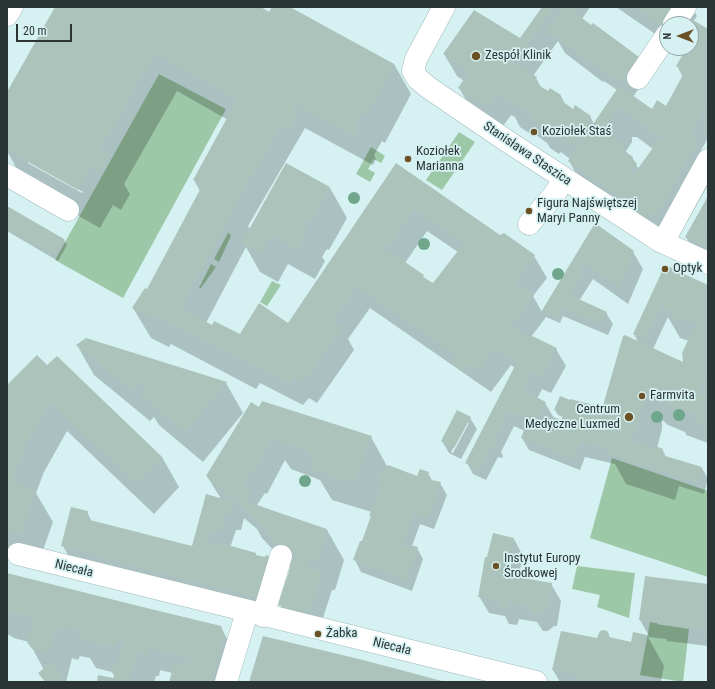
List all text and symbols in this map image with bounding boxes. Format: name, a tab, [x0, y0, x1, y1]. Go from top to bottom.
scale bar	[18, 16, 74, 42]
north arrow	[659, 16, 699, 56]
text: 20 m	[23, 24, 47, 38]
text: N	[661, 33, 674, 39]
place label: Zespół Klinik	[485, 48, 551, 64]
marker: Zespół Klinik	[470, 50, 482, 62]
street label: Stanisława Staszica	[480, 119, 574, 189]
place label: Koziołek Staś	[542, 124, 611, 140]
marker: Koziołek Staś	[529, 127, 539, 137]
place label: Koziołek Marianna	[416, 144, 464, 175]
marker: Koziołek Marianna	[403, 154, 413, 164]
place label: Figura Najświętszej Maryi Panny	[537, 196, 637, 227]
marker: Figura Najświętszej Maryi Panny	[524, 206, 534, 216]
place label: Optyk	[673, 261, 702, 277]
marker: Optyk	[660, 264, 670, 274]
place label: Farmvita	[650, 388, 695, 404]
marker: Farmvita	[637, 391, 647, 401]
place label: Centrum Medyczne Luxmed	[525, 402, 620, 433]
marker: Centrum Medyczne Luxmed	[623, 411, 635, 423]
place label: Instytut Europy Środkowej	[504, 551, 580, 582]
street label: Niecała	[53, 557, 95, 581]
marker: Instytut Europy Środkowej	[491, 561, 501, 571]
place label: Żabka	[326, 626, 358, 642]
marker: Żabka	[313, 629, 323, 639]
street label: Niecała	[371, 635, 413, 659]

